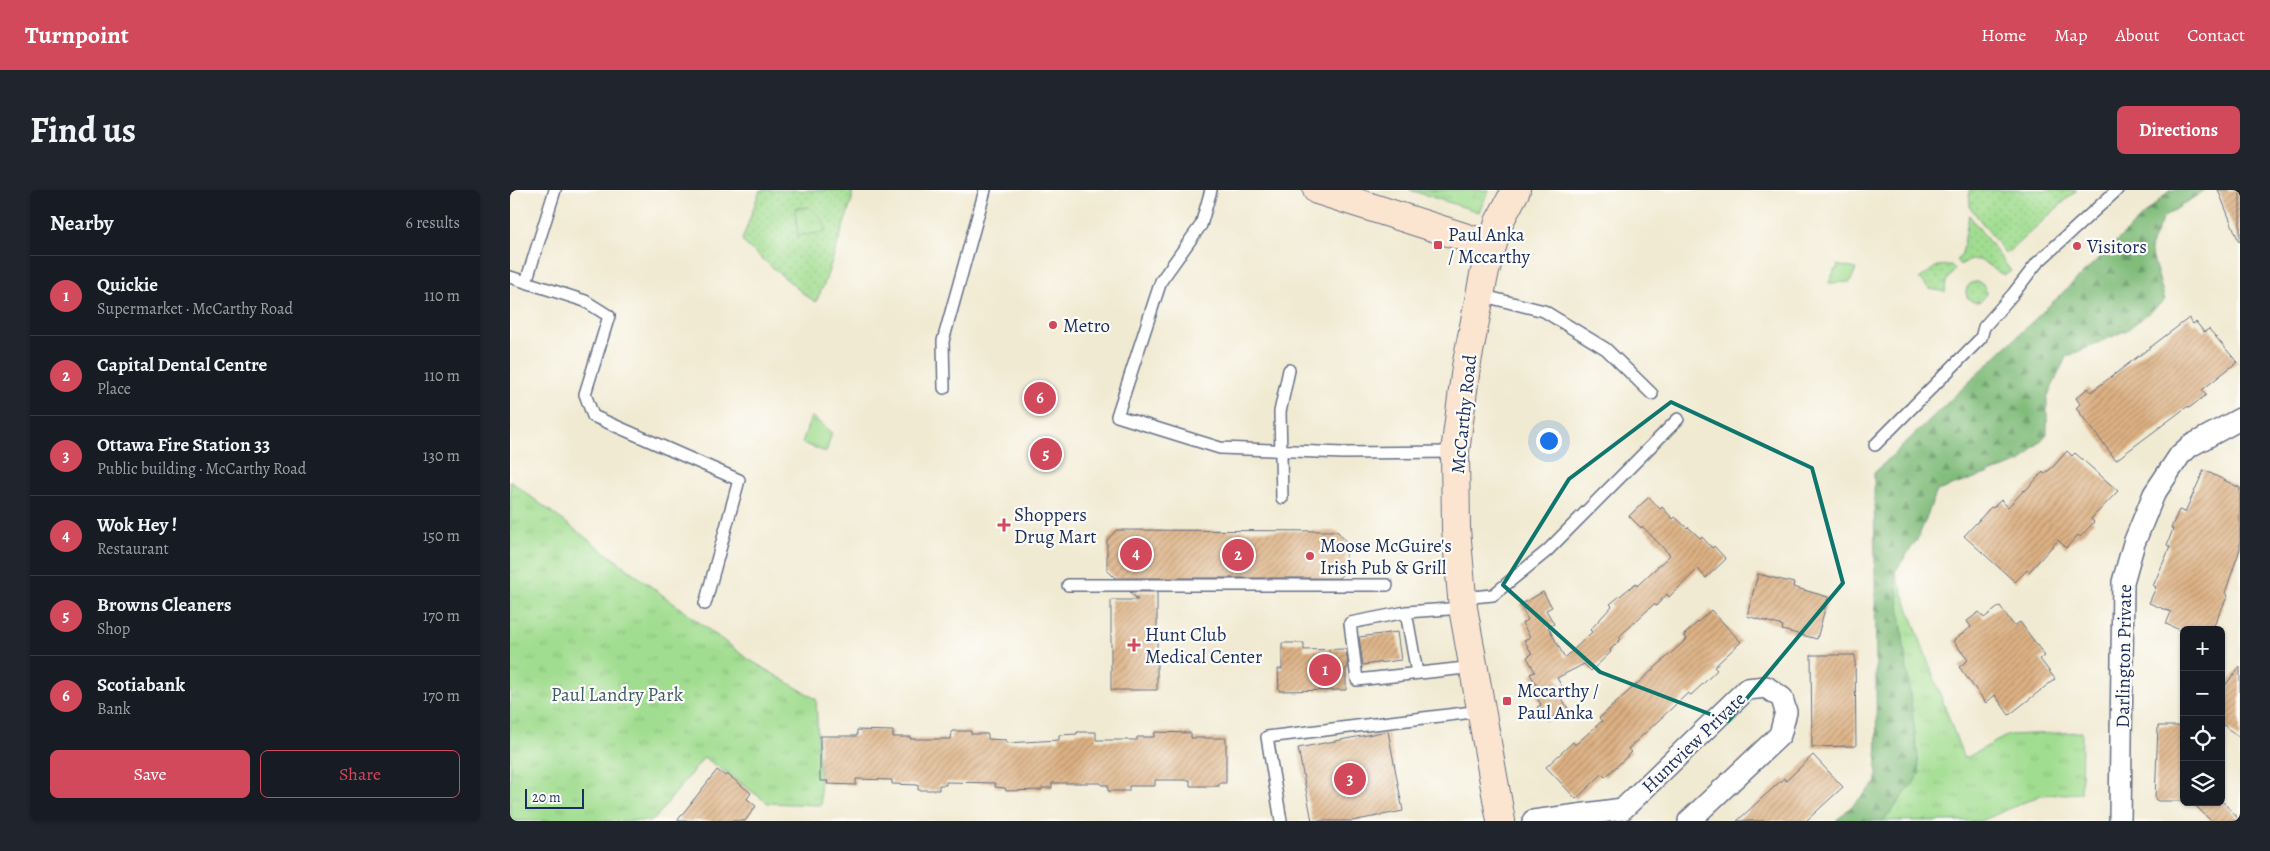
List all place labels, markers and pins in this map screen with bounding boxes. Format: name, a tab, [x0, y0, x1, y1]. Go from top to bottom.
place label: Paul Anka / Mccarthy	[1448, 222, 1531, 270]
place label: Visitors	[2086, 234, 2147, 260]
marker: Paul Anka / Mccarthy	[1432, 239, 1444, 251]
marker: Visitors	[2071, 240, 2083, 252]
place label: Metro	[1063, 313, 1110, 339]
marker: Metro	[1047, 319, 1059, 331]
pin: 6	[1024, 379, 1056, 417]
pin: 5	[1030, 435, 1062, 473]
place label: Shoppers Drug Mart	[1014, 502, 1097, 550]
marker: Shoppers Drug Mart	[998, 519, 1010, 531]
place label: Moose McGuire's Irish Pub & Grill	[1320, 533, 1452, 581]
pin: 4	[1120, 535, 1152, 573]
pin: 2	[1222, 536, 1254, 574]
marker: Moose McGuire's Irish Pub & Grill	[1304, 550, 1316, 562]
place label: Hunt Club Medical Center	[1145, 622, 1262, 670]
marker: Hunt Club Medical Center	[1127, 638, 1141, 652]
pin: 1	[1309, 651, 1341, 689]
place label: Mccarthy / Paul Anka	[1517, 678, 1599, 726]
marker: Mccarthy / Paul Anka	[1501, 695, 1513, 707]
pin: 3	[1334, 760, 1366, 798]

